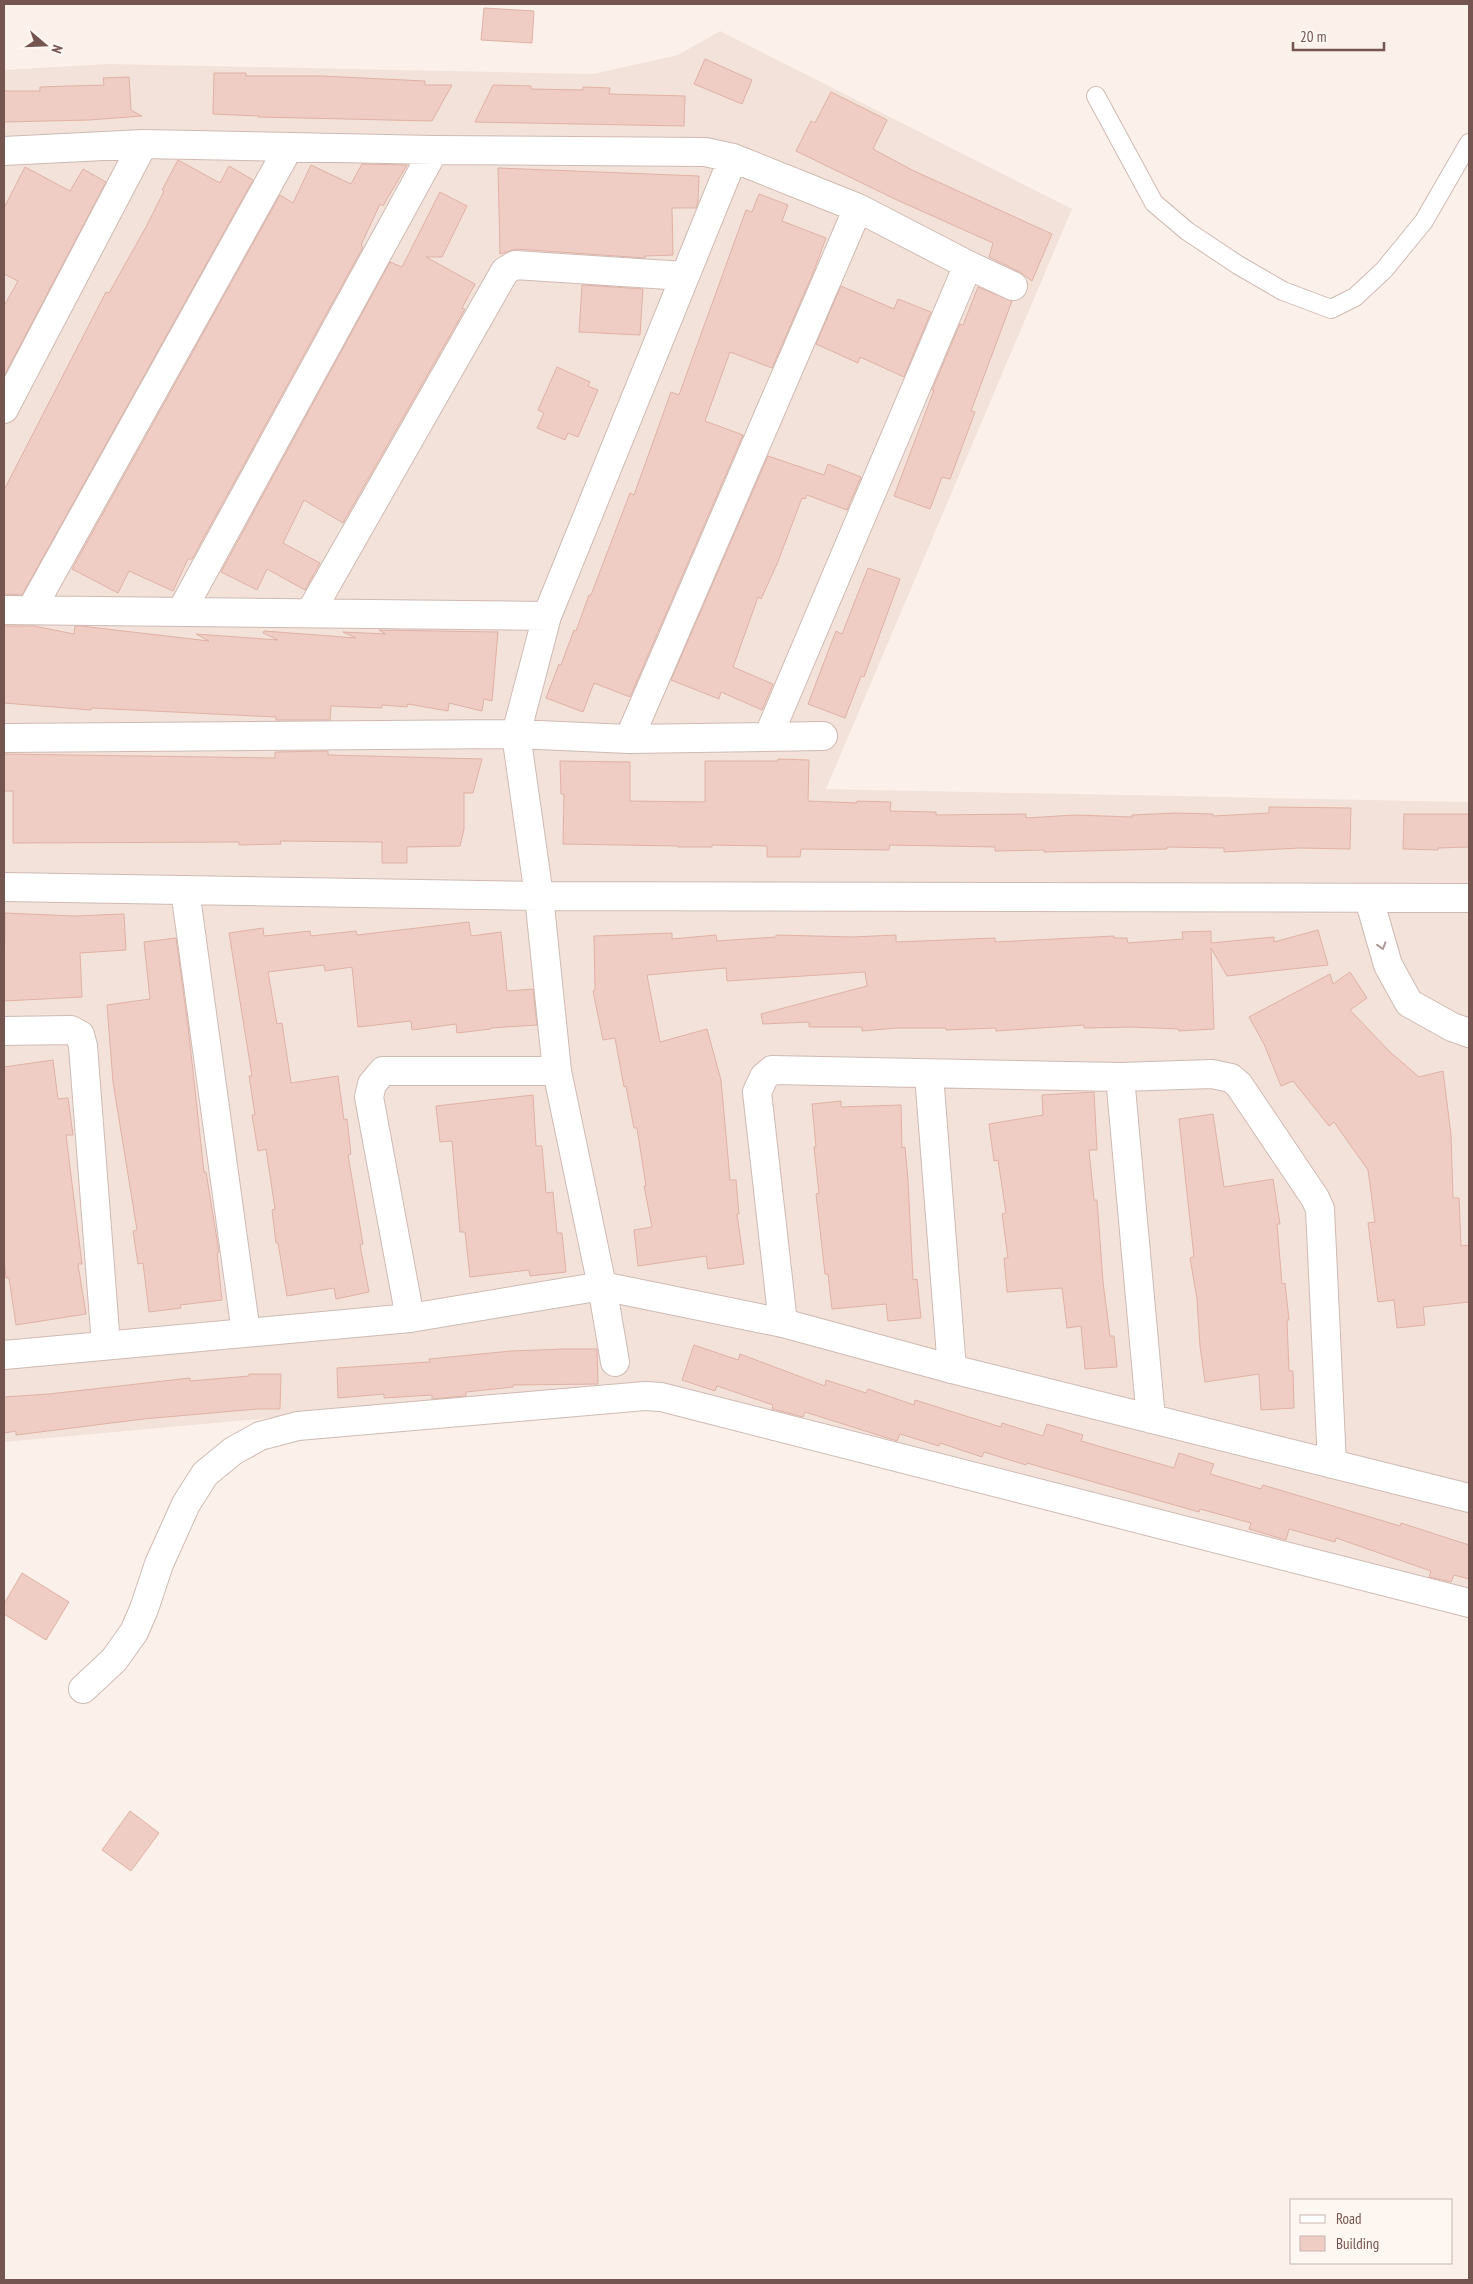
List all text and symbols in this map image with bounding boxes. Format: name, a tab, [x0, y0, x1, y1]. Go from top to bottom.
north arrow	[20, 20, 70, 70]
scale bar	[1293, 20, 1384, 52]
text: 20 m	[1300, 27, 1326, 46]
text: N	[48, 43, 67, 56]
one-way arrow	[1376, 941, 1386, 950]
legend	[1290, 2199, 1453, 2264]
text: Road	[1336, 2209, 1362, 2228]
text: Building	[1336, 2234, 1379, 2253]

